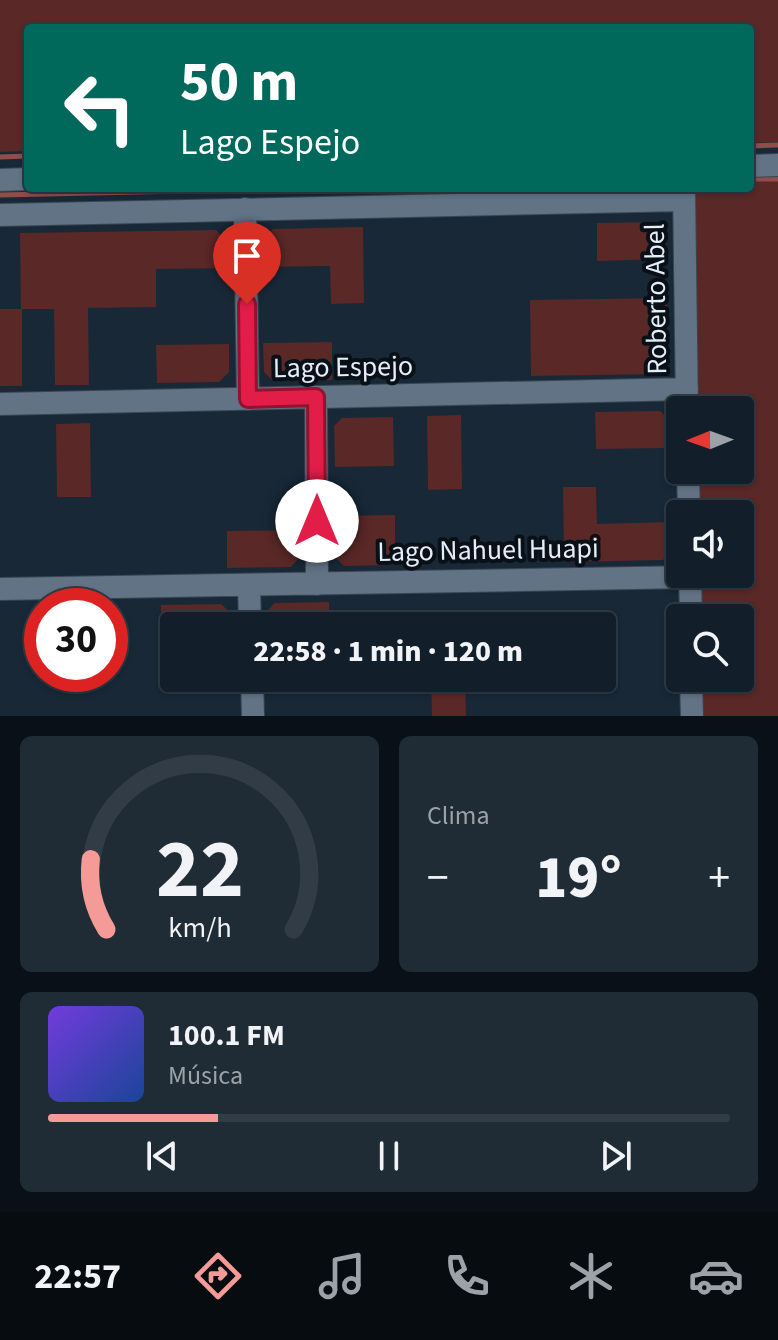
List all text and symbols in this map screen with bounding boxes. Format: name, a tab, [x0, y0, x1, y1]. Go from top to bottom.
text: 50 m	[180, 43, 298, 122]
icon: left	[48, 56, 152, 160]
text: Lago Espejo	[180, 117, 360, 168]
pin	[213, 222, 281, 304]
street label: Roberto Abel	[635, 223, 677, 375]
icon: arrive	[225, 234, 269, 278]
street label: Lago Espejo	[273, 346, 413, 388]
north arrow	[666, 396, 754, 484]
map controls	[666, 396, 754, 692]
position arrow	[275, 479, 359, 563]
button: sound	[666, 500, 754, 588]
street label: Lago Nahuel Huapi	[377, 528, 599, 572]
speed limit sign: 30	[24, 588, 128, 692]
button: search	[666, 604, 754, 692]
text: 22:58 · 1 min · 120 m	[253, 630, 523, 673]
text: Clima	[427, 797, 490, 834]
text: 22	[156, 811, 243, 929]
text: 19°	[535, 836, 622, 921]
text: −	[427, 847, 449, 910]
text: +	[708, 847, 730, 910]
text: km/h	[168, 908, 231, 948]
text: 100.1 FM	[168, 1014, 285, 1057]
text: Música	[168, 1057, 243, 1094]
icon: previous	[140, 1134, 184, 1178]
icon: pause	[367, 1134, 411, 1178]
icon: next	[594, 1134, 638, 1178]
icon: directions	[190, 1248, 246, 1304]
icon: music	[314, 1248, 370, 1304]
icon: phone	[439, 1248, 495, 1304]
icon: climate	[563, 1248, 619, 1304]
icon: car	[688, 1248, 744, 1304]
text: 22:57	[34, 1251, 121, 1302]

